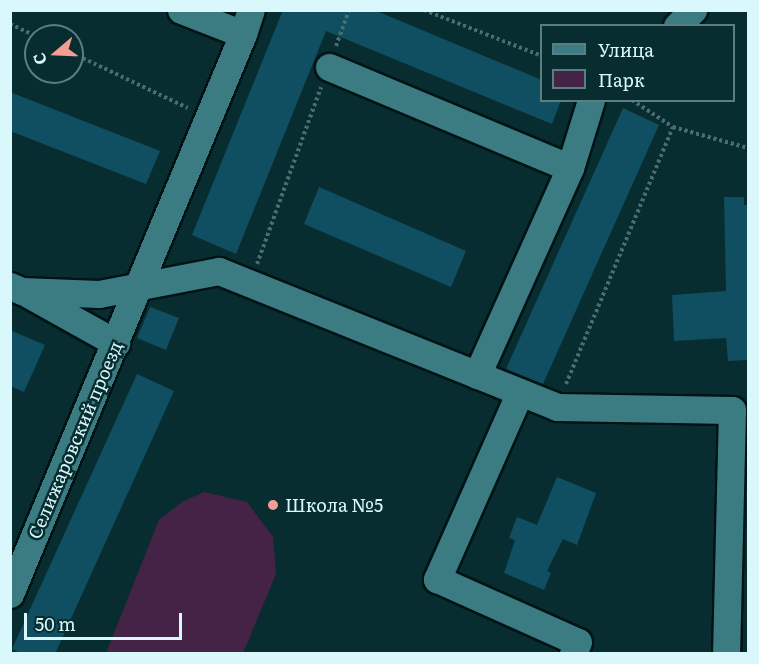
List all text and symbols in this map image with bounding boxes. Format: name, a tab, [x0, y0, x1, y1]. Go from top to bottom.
north arrow	[24, 24, 84, 84]
legend	[540, 24, 735, 102]
text: Улица	[598, 36, 654, 63]
text: С	[26, 50, 52, 68]
text: Парк	[598, 66, 645, 93]
street label: Селижаровский проезд	[24, 338, 126, 542]
place label: Школа №5	[285, 494, 383, 516]
marker: Школа №5	[266, 498, 280, 512]
scale bar	[27, 601, 184, 639]
text: 50 m	[35, 610, 76, 637]

